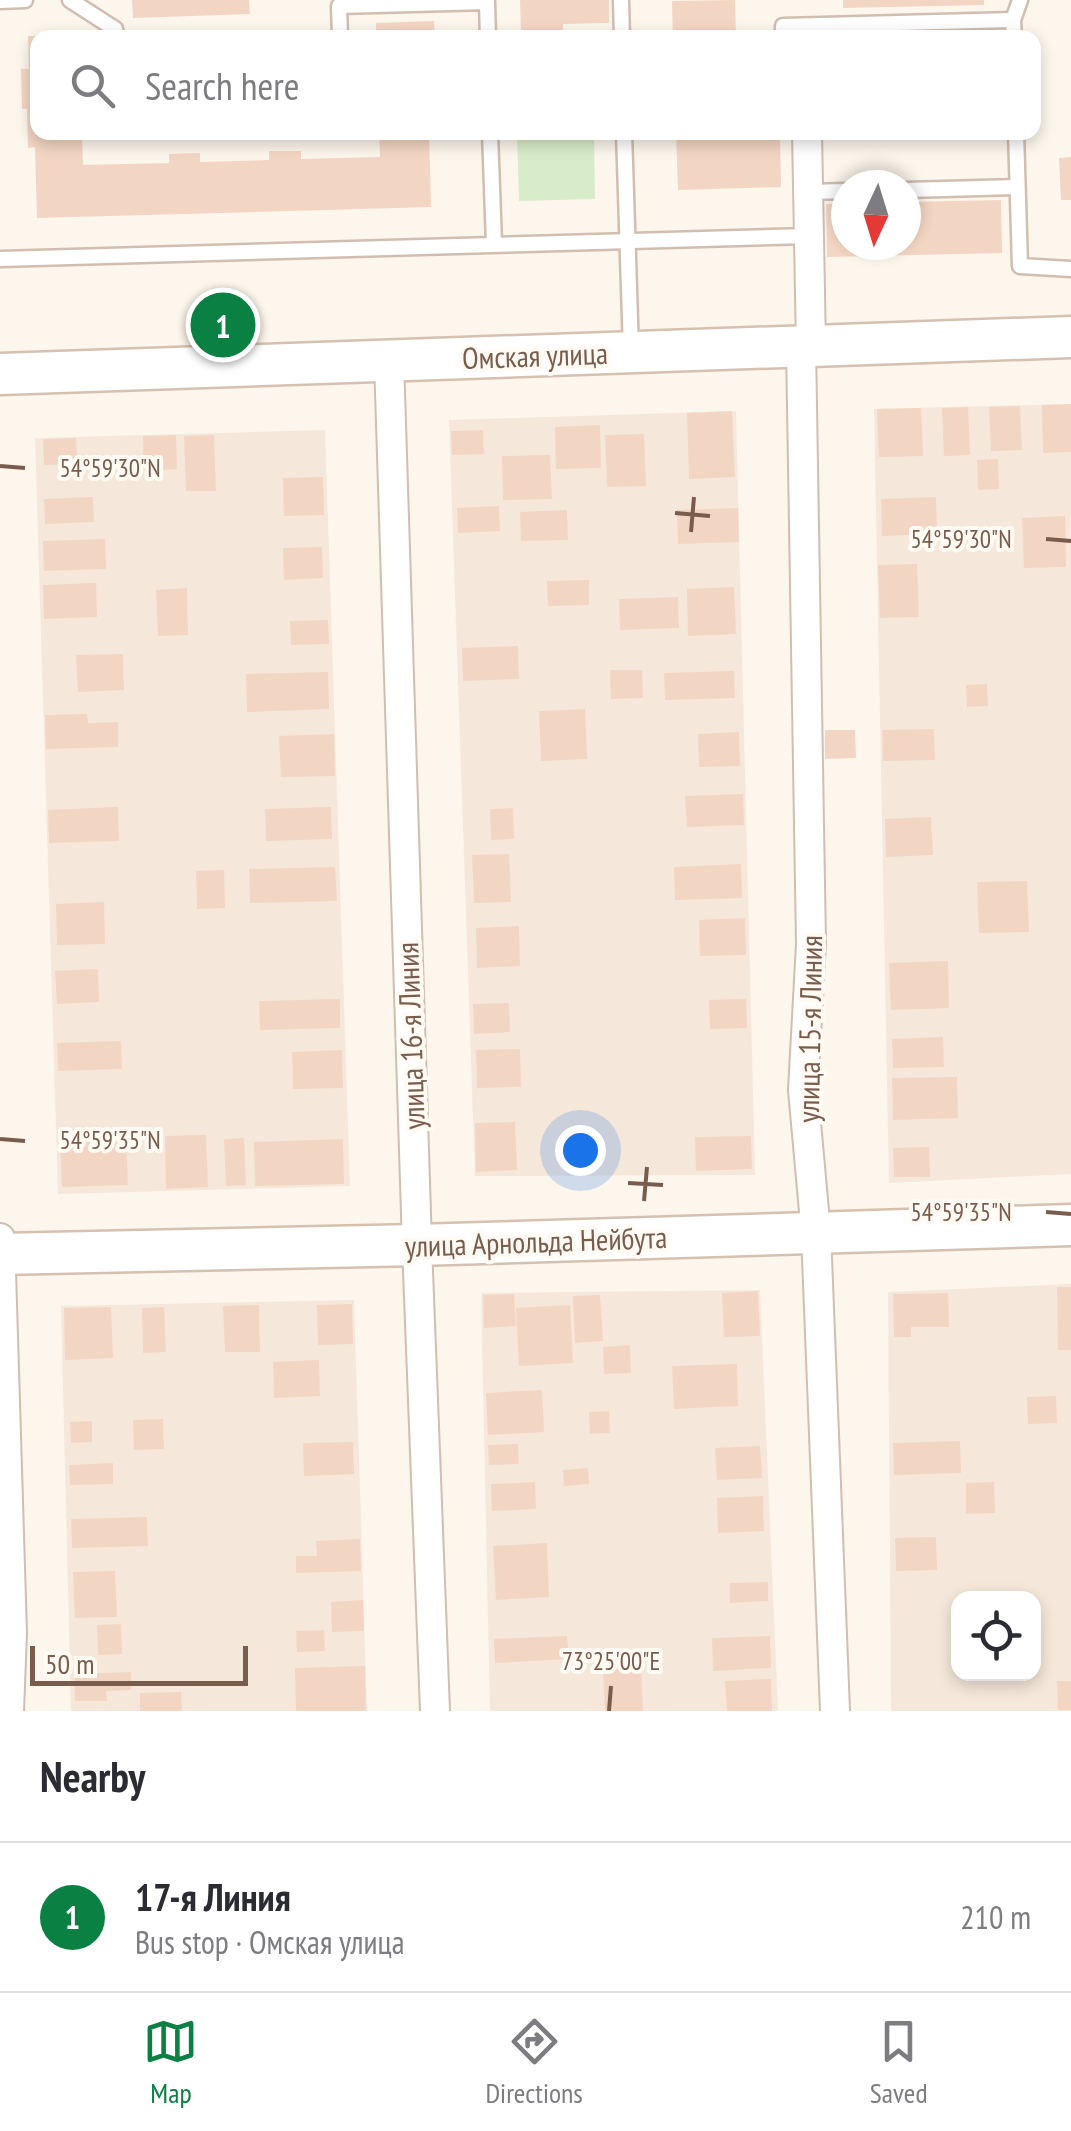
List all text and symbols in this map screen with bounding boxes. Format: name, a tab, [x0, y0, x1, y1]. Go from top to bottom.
search box	[30, 30, 1041, 140]
icon: search	[65, 58, 120, 113]
text: Search here	[145, 61, 299, 110]
north arrow	[831, 170, 921, 260]
pin: 1	[190, 288, 256, 362]
street label: Омская улица	[461, 333, 609, 377]
text: 54°59'30"N	[59, 452, 161, 484]
text: 54°59'30"N	[910, 523, 1012, 555]
street label: улица 15-я Линия	[788, 935, 830, 1123]
street label: улица 16-я Линия	[387, 942, 433, 1130]
text: 54°59'35"N	[59, 1124, 161, 1156]
your location	[555, 1125, 606, 1176]
text: 54°59'35"N	[910, 1196, 1012, 1228]
street label: улица Арнольда Нейбута	[404, 1217, 668, 1265]
map controls	[951, 1591, 1041, 1681]
button: locate	[951, 1591, 1041, 1681]
scale bar	[30, 1641, 248, 1686]
text: 50 m	[45, 1645, 94, 1682]
text: 73°25'00"E	[562, 1645, 660, 1677]
text: Nearby	[40, 1749, 145, 1804]
text: 17-я Линия	[135, 1872, 291, 1921]
text: 1	[65, 1896, 80, 1938]
text: 210 m	[960, 1896, 1031, 1938]
text: Bus stop · Омская улица	[135, 1921, 405, 1963]
tab: Map	[143, 2014, 198, 2111]
tab: Directions	[485, 2014, 583, 2111]
tab: Saved	[870, 2014, 928, 2111]

